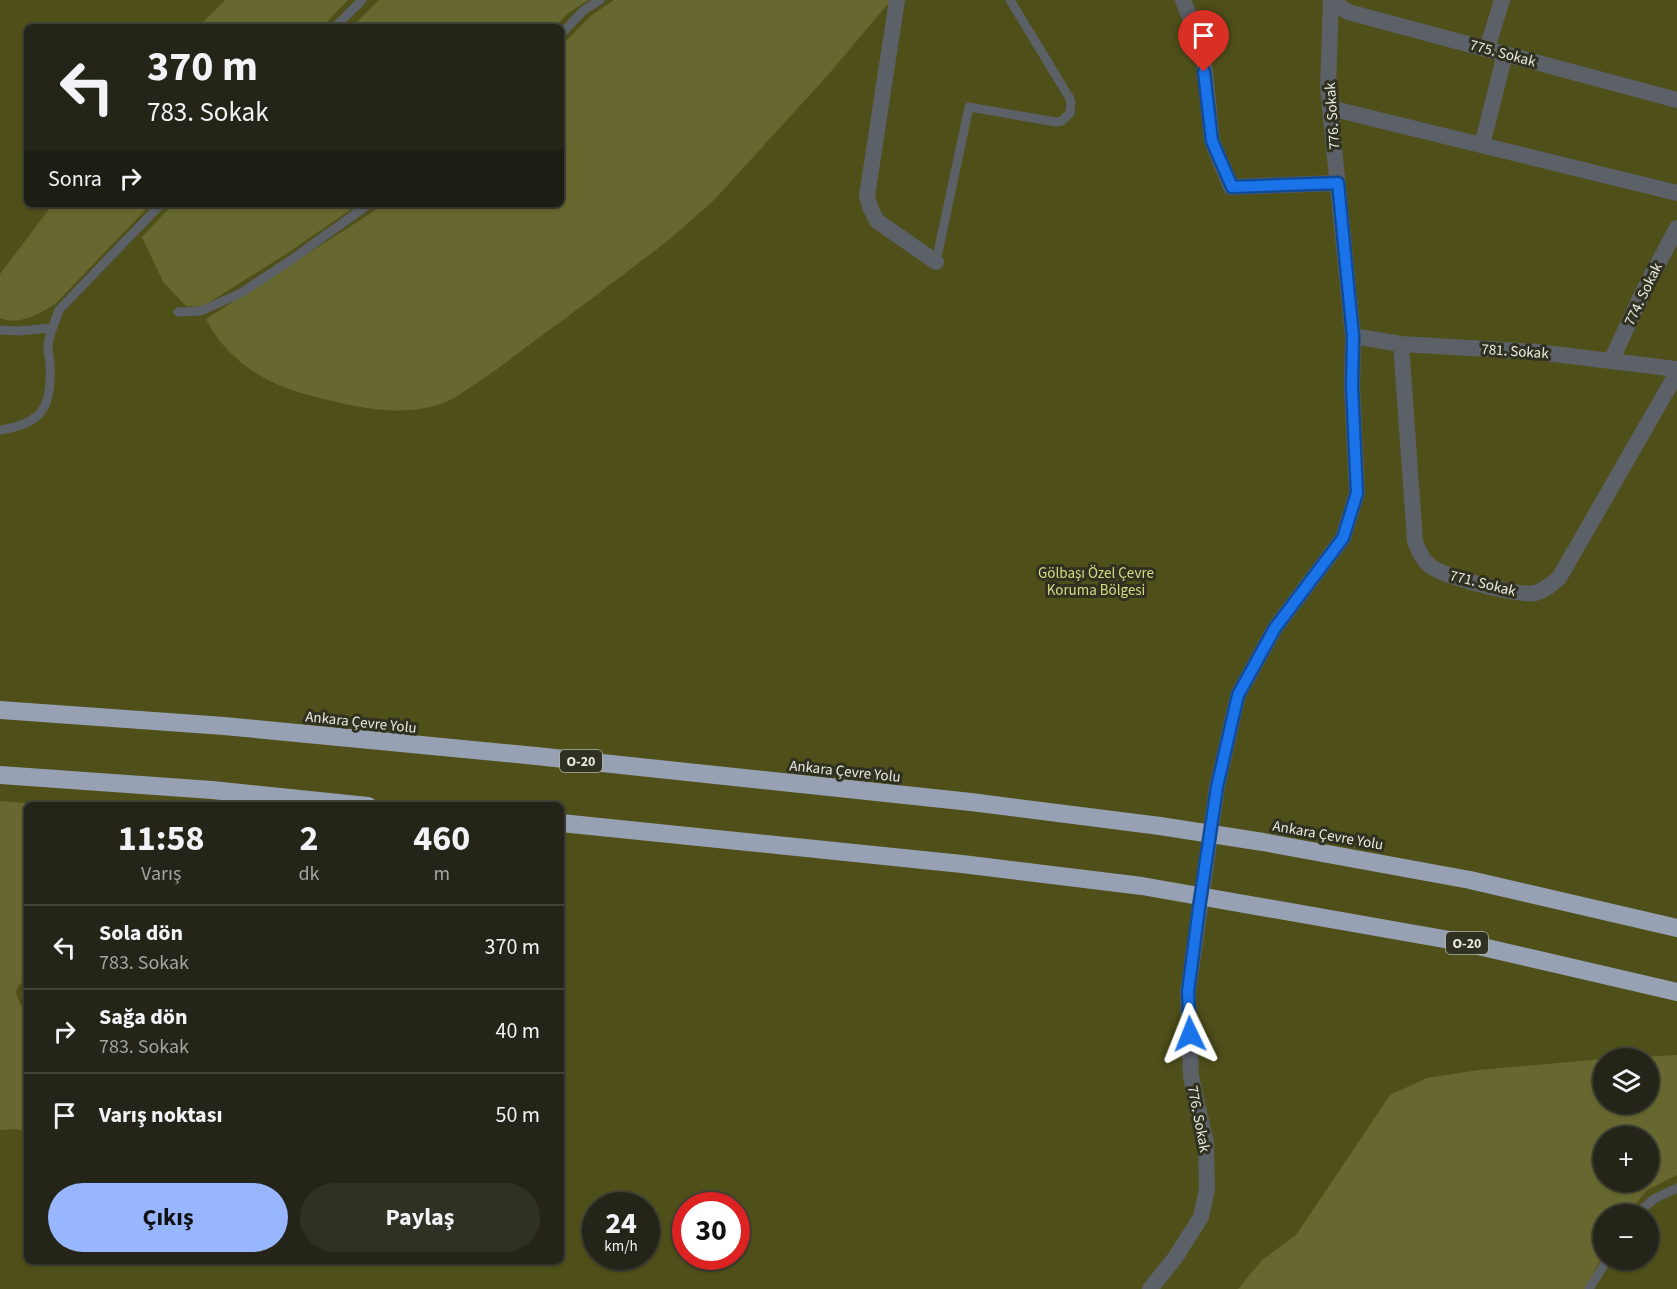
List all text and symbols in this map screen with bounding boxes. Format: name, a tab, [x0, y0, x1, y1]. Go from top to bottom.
pin	[1178, 10, 1229, 72]
icon: arrive	[1187, 19, 1220, 52]
street label: 775. Sokak	[1468, 35, 1539, 73]
text: 370 m	[147, 37, 258, 97]
icon: left	[48, 48, 126, 126]
street label: 776. Sokak	[1320, 81, 1345, 150]
text: 783. Sokak	[147, 93, 269, 132]
icon: right	[114, 162, 147, 195]
text: Sonra	[48, 163, 102, 195]
street label: 774. Sokak	[1619, 259, 1668, 329]
street label: 781. Sokak	[1481, 339, 1550, 364]
park label: Gölbaşı Özel Çevre Koruma Bölgesi	[1038, 563, 1154, 601]
street label: 771. Sokak	[1448, 565, 1519, 602]
street label: Ankara Çevre Yolu	[304, 706, 418, 739]
road number: O-20	[560, 750, 602, 772]
street label: Ankara Çevre Yolu	[788, 755, 902, 788]
text: 11:58	[118, 813, 205, 864]
text: 2	[299, 813, 318, 864]
text: 460	[413, 813, 470, 864]
street label: Ankara Çevre Yolu	[1271, 815, 1385, 856]
text: Varış	[141, 860, 181, 888]
text: dk	[298, 860, 319, 888]
text: m	[433, 860, 450, 888]
text: Sola dön	[99, 917, 183, 949]
icon: left	[48, 931, 81, 964]
text: 370 m	[485, 931, 540, 963]
road number: O-20	[1446, 932, 1488, 954]
text: 783. Sokak	[99, 949, 189, 977]
text: Sağa dön	[99, 1001, 188, 1033]
position arrow	[1158, 1002, 1222, 1066]
icon: right	[48, 1015, 81, 1048]
text: 40 m	[495, 1015, 540, 1047]
text: 783. Sokak	[99, 1033, 189, 1061]
map controls	[1593, 1048, 1659, 1270]
button: layers	[1593, 1048, 1659, 1114]
street label: 776. Sokak	[1182, 1084, 1215, 1155]
icon: arrive	[48, 1099, 81, 1132]
text: Varış noktası	[99, 1099, 223, 1131]
text: 50 m	[495, 1099, 540, 1131]
button: +	[1593, 1126, 1659, 1192]
button: Çıkış	[48, 1183, 288, 1252]
button: Paylaş	[300, 1183, 540, 1252]
speed limit sign: 30	[672, 1192, 750, 1270]
text: 24	[605, 1202, 637, 1245]
button: −	[1593, 1204, 1659, 1270]
text: km/h	[604, 1236, 638, 1257]

